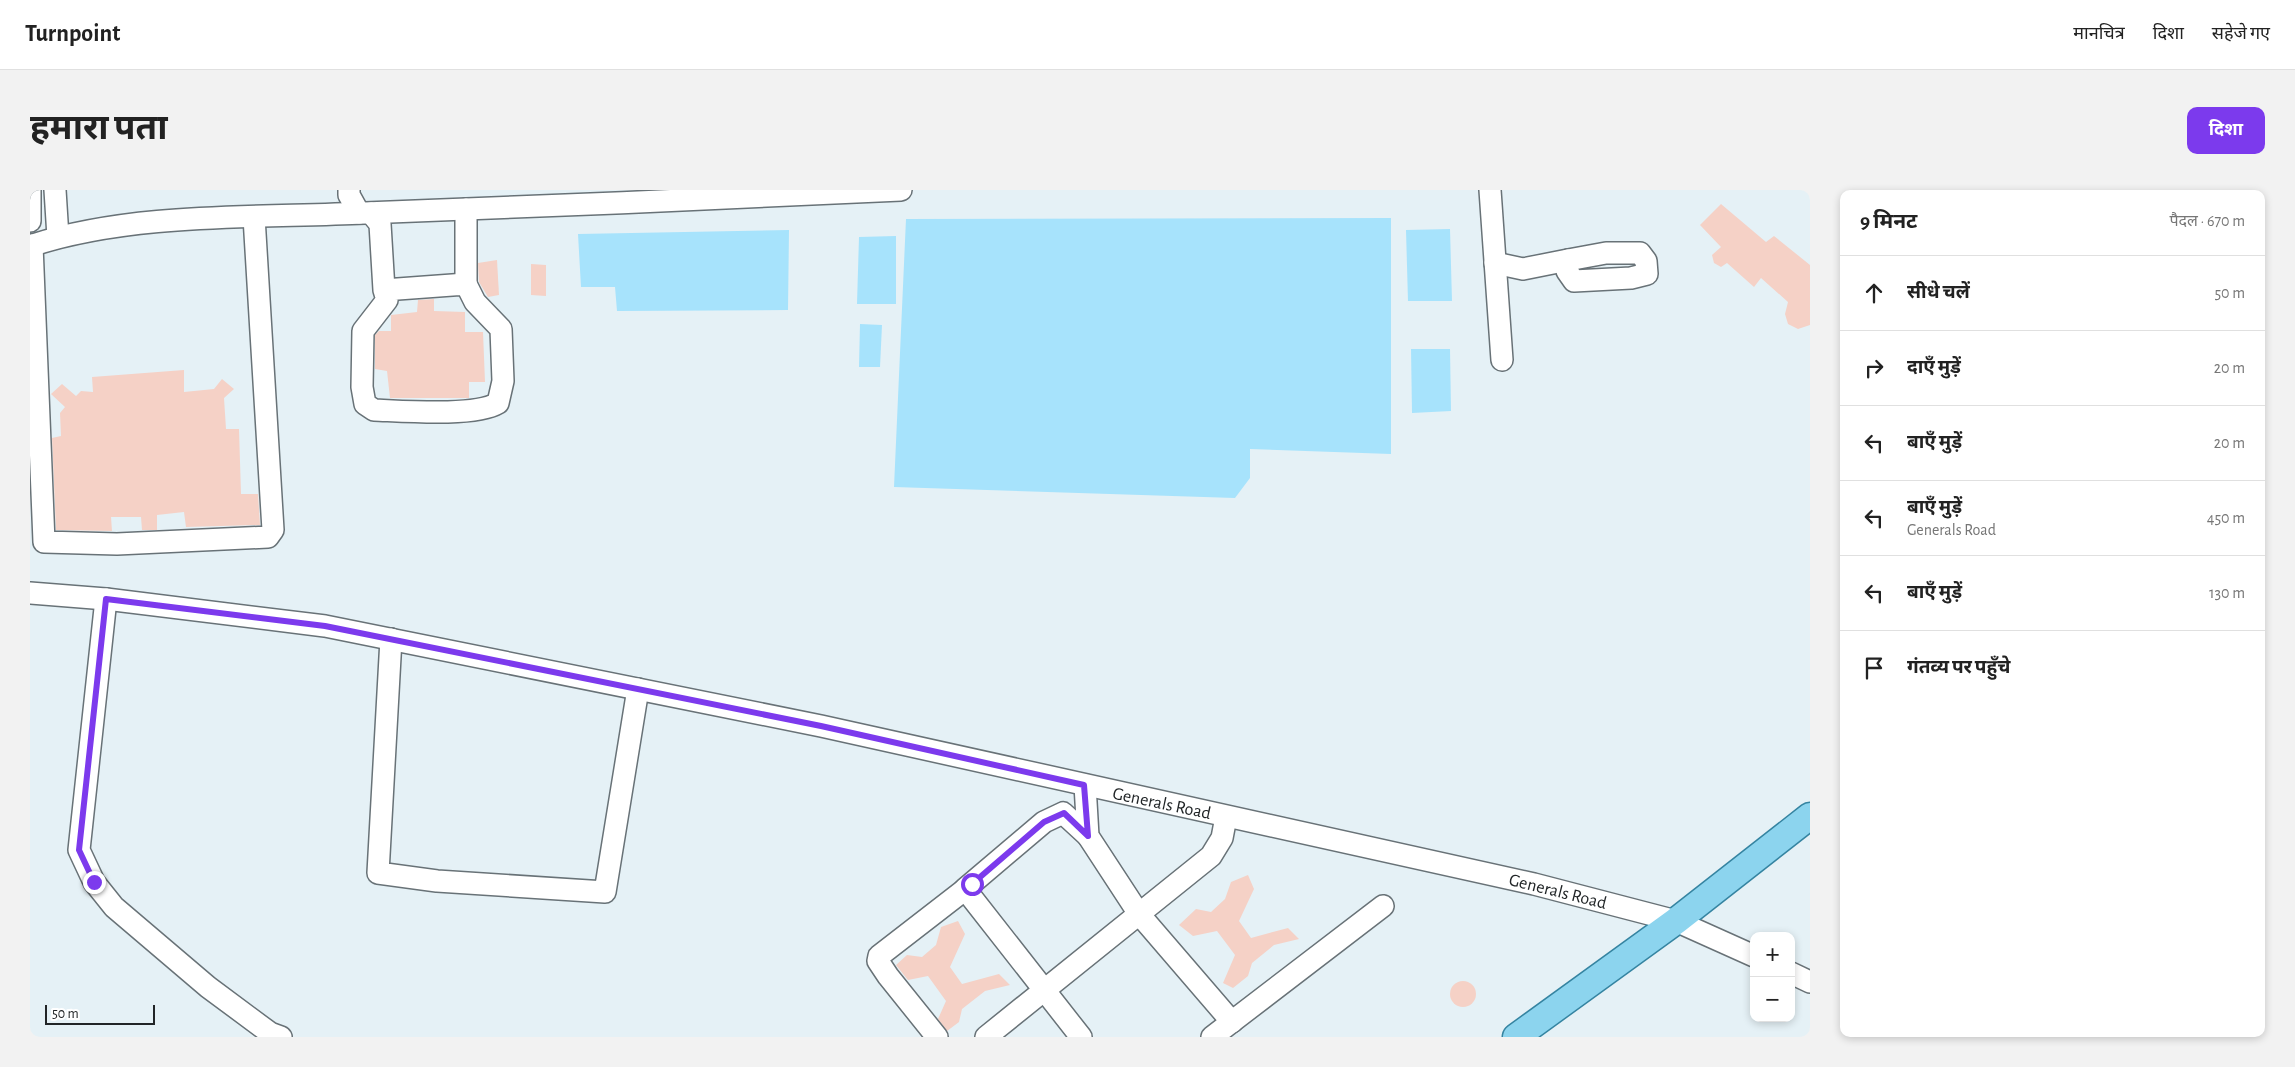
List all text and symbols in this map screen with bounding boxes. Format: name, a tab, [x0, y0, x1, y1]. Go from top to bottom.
text: Turnpoint	[25, 22, 120, 46]
text: मानचित्र	[2073, 25, 2125, 43]
text: दिशा	[2153, 25, 2184, 43]
text: सहेजे गए	[2212, 25, 2270, 43]
button: दिशा	[2187, 107, 2265, 154]
text: हमारा पता	[30, 111, 167, 146]
text: 9 मिनट	[1860, 211, 1917, 232]
text: पैदल · 670 m	[2170, 213, 2245, 229]
icon: ahead	[1860, 279, 1888, 307]
text: सीधे चलें	[1907, 283, 1970, 302]
text: 50 m	[2214, 285, 2245, 301]
icon: right	[1860, 354, 1888, 382]
text: दाएँ मुड़ें	[1907, 358, 1961, 377]
text: 20 m	[2214, 360, 2245, 376]
icon: left	[1860, 429, 1888, 457]
text: बाएँ मुड़ें	[1907, 433, 1962, 452]
text: 20 m	[2214, 435, 2245, 451]
text: बाएँ मुड़ें	[1907, 498, 1962, 517]
icon: left	[1860, 504, 1888, 532]
text: 450 m	[2207, 510, 2245, 526]
text: Generals Road	[1907, 522, 1996, 538]
icon: left	[1860, 579, 1888, 607]
text: बाएँ मुड़ें	[1907, 583, 1962, 602]
text: 130 m	[2209, 585, 2245, 601]
icon: arrive	[1860, 654, 1888, 682]
text: गंतव्य पर पहुँचे	[1907, 658, 2010, 677]
street label: Generals Road	[1111, 785, 1213, 823]
route end	[83, 871, 106, 894]
street label: Generals Road	[1507, 871, 1609, 913]
route start	[961, 873, 984, 896]
map controls	[1750, 932, 1795, 1022]
button: +	[1750, 932, 1795, 977]
button: −	[1750, 977, 1795, 1022]
scale bar	[45, 1002, 155, 1025]
text: 50 m	[52, 1007, 79, 1021]

